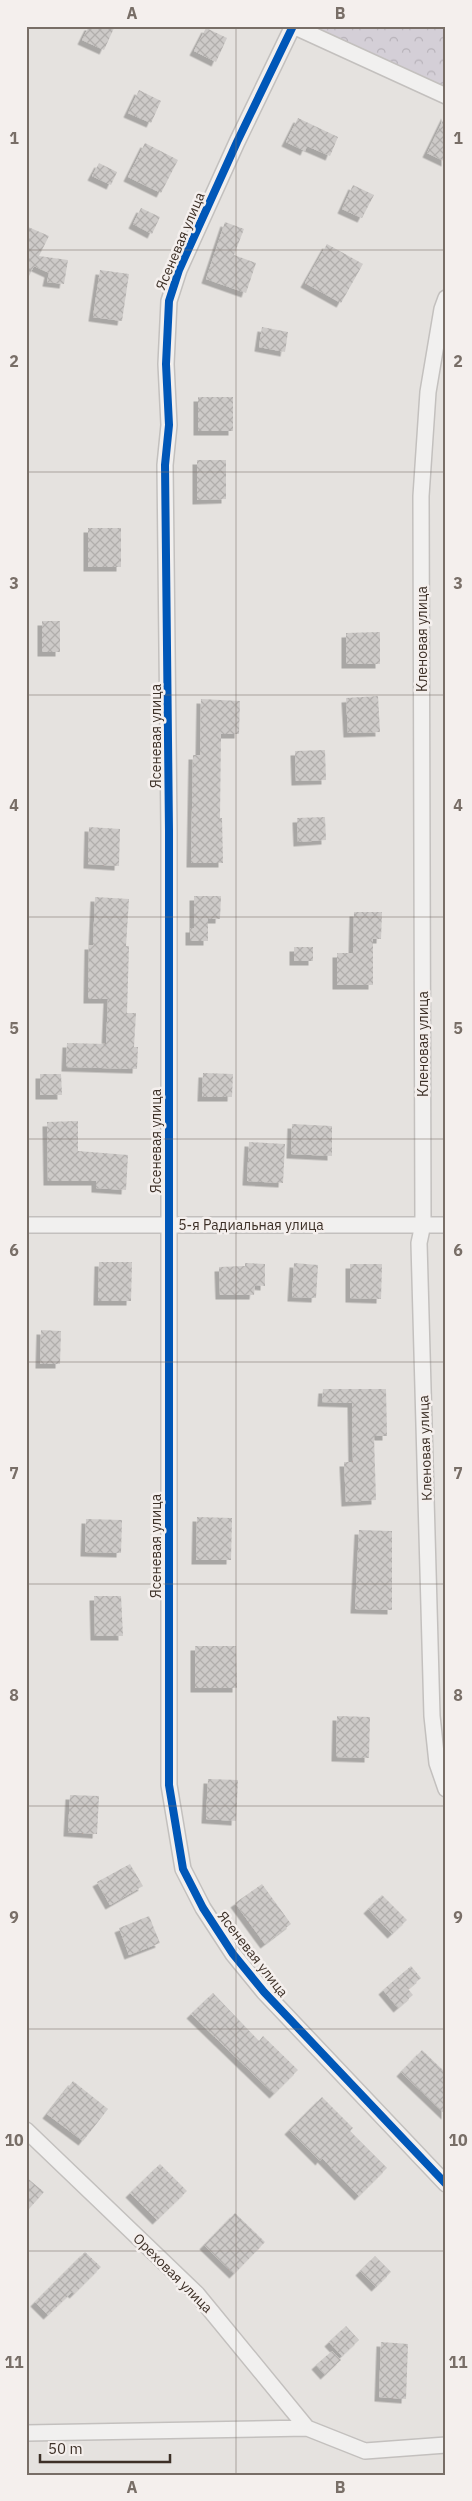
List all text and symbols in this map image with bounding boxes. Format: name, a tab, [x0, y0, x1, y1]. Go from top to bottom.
text: A	[127, 3, 138, 23]
text: B	[335, 3, 346, 23]
text: 1	[9, 128, 19, 148]
text: 1	[453, 128, 463, 148]
street label: Ясеневая улица	[151, 189, 209, 293]
text: 2	[9, 351, 19, 371]
text: 2	[453, 351, 463, 371]
text: 3	[9, 573, 19, 593]
text: 3	[453, 573, 463, 593]
street label: Кленовая улица	[413, 586, 431, 692]
street label: Ясеневая улица	[147, 683, 165, 788]
text: 4	[9, 795, 19, 815]
text: 4	[453, 795, 463, 815]
street label: Кленовая улица	[414, 991, 432, 1097]
text: 5	[9, 1018, 19, 1038]
text: 5	[453, 1018, 463, 1038]
street label: Ясеневая улица	[147, 1088, 165, 1193]
street label: 5-я Радиальная улица	[178, 1216, 324, 1234]
text: 6	[9, 1240, 19, 1260]
text: 6	[453, 1240, 463, 1260]
street label: Кленовая улица	[414, 1394, 436, 1501]
text: 7	[9, 1463, 19, 1483]
text: 7	[453, 1463, 463, 1483]
street label: Ясеневая улица	[147, 1493, 165, 1598]
text: 8	[9, 1685, 19, 1705]
text: 8	[453, 1685, 463, 1705]
text: 9	[9, 1907, 19, 1927]
street label: Ясеневая улица	[214, 1907, 293, 2001]
text: 9	[453, 1907, 463, 1927]
text: 10	[4, 2130, 24, 2150]
text: 10	[448, 2130, 468, 2150]
street label: Ореховая улица	[129, 2229, 217, 2317]
text: 11	[4, 2352, 24, 2372]
text: 11	[448, 2352, 468, 2372]
scale bar	[40, 2431, 170, 2463]
text: 50 m	[48, 2439, 83, 2458]
text: A	[127, 2477, 138, 2497]
text: B	[335, 2477, 346, 2497]

